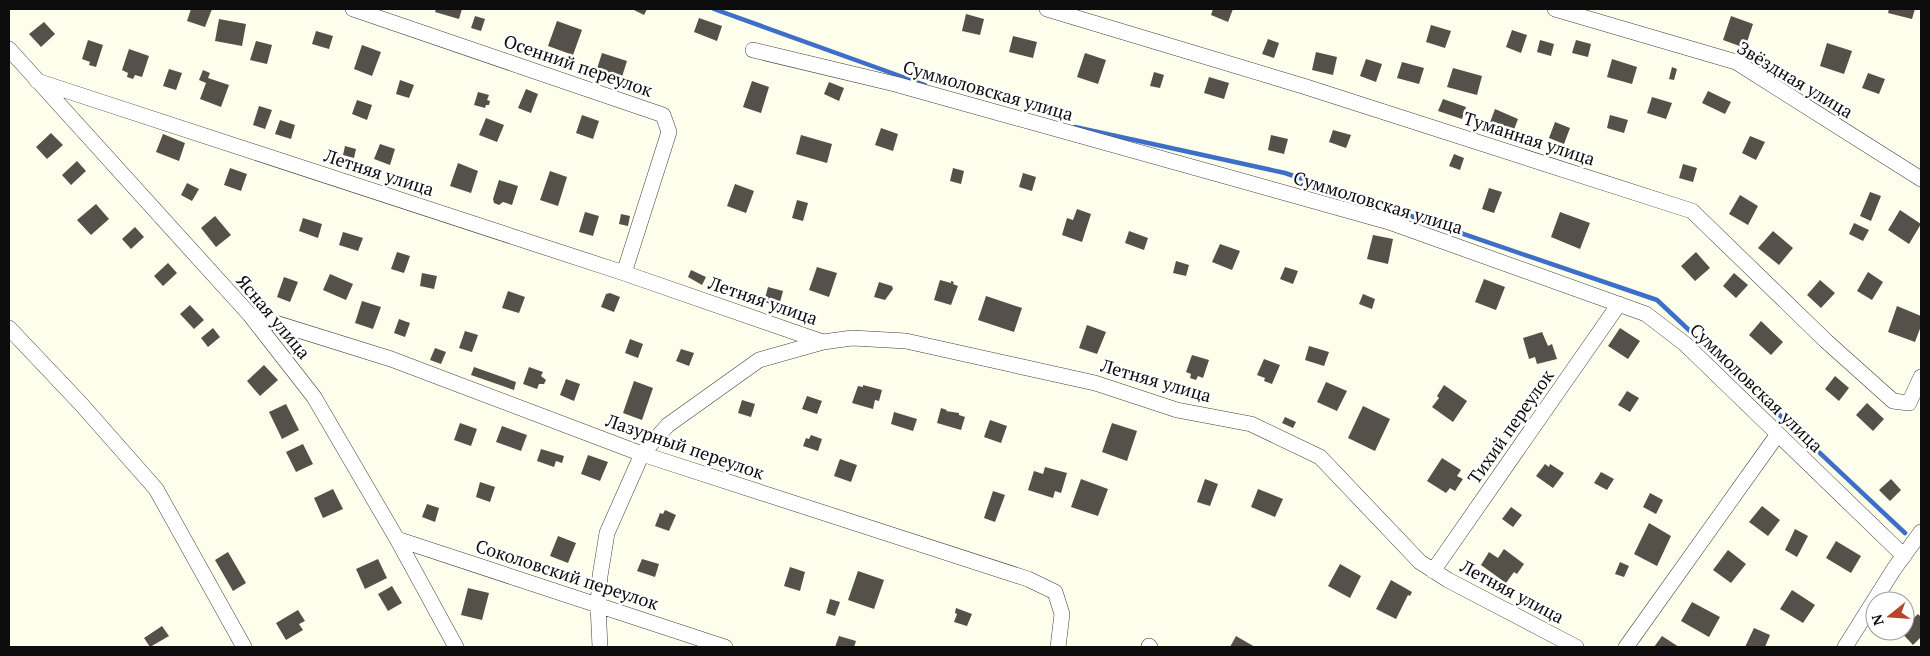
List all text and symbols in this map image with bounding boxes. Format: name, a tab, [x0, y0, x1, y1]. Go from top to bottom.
street label: Осенний переулок	[501, 28, 656, 102]
street label: Звёздная улица	[1733, 35, 1858, 123]
street label: Суммоловская улица	[900, 54, 1076, 126]
street label: Туманная улица	[1460, 105, 1598, 171]
street label: Летняя улица	[321, 143, 437, 201]
street label: Суммоловская улица	[1291, 165, 1466, 239]
street label: Ясная улица	[231, 269, 316, 364]
street label: Летняя улица	[705, 270, 821, 330]
street label: Суммоловская улица	[1685, 317, 1828, 457]
street label: Летняя улица	[1097, 353, 1214, 407]
street label: Тихий переулок	[1462, 364, 1559, 488]
street label: Лазурный переулок	[602, 407, 768, 484]
street label: Соколовский переулок	[473, 533, 662, 615]
street label: Летняя улица	[1456, 553, 1568, 628]
north arrow	[1865, 591, 1915, 641]
text: N	[1866, 612, 1888, 628]

